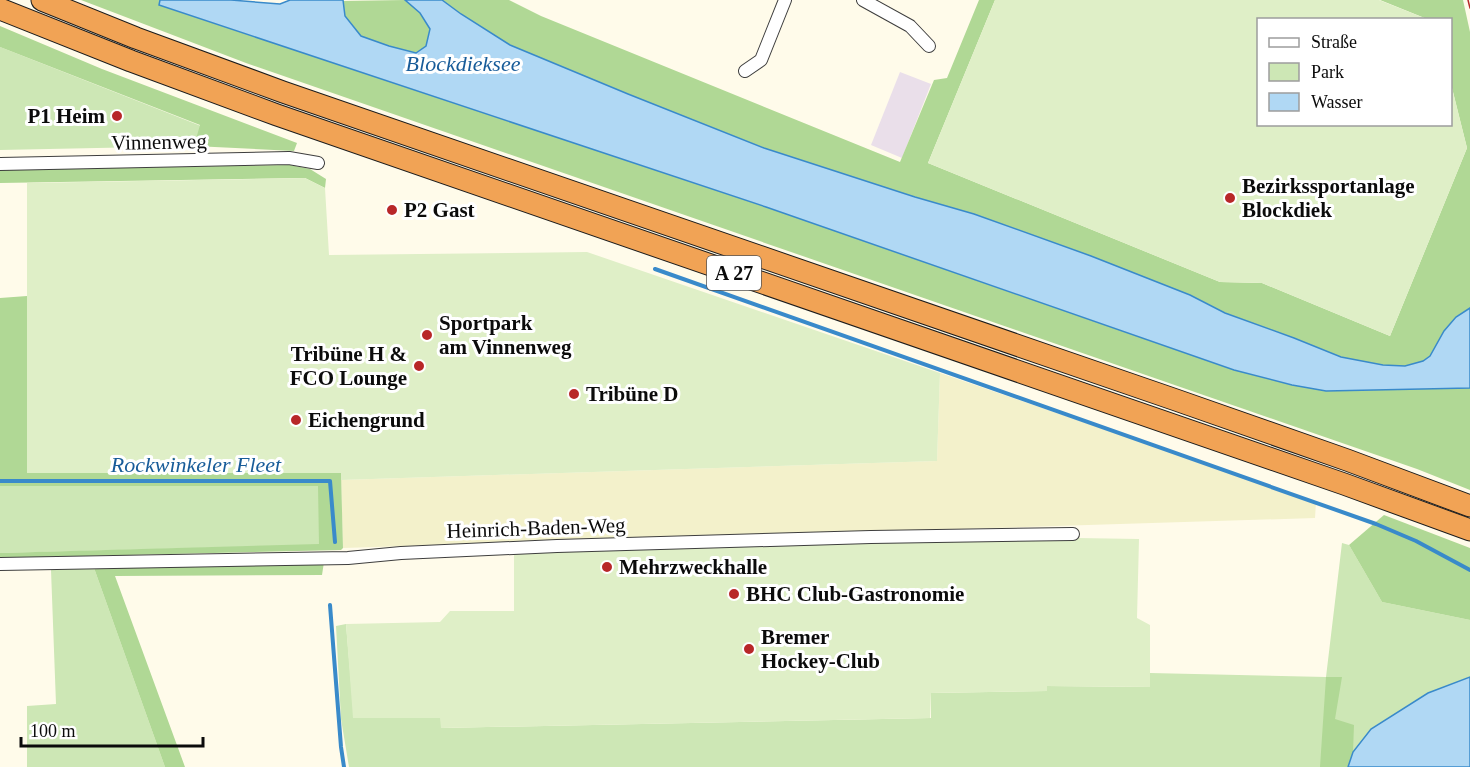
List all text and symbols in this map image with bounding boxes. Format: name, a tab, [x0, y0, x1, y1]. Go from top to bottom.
legend	[1257, 18, 1452, 126]
text: Straße	[1311, 32, 1357, 52]
water label: Blockdieksee	[406, 51, 521, 76]
text: Park	[1311, 62, 1344, 82]
text: Wasser	[1311, 92, 1363, 112]
place label: P1 Heim	[27, 104, 106, 128]
marker: P1 Heim	[110, 109, 124, 123]
street label: Vinnenweg	[111, 129, 207, 155]
place label: Bezirkssportanlage Blockdiek	[1242, 174, 1415, 222]
marker: Bezirkssportanlage Blockdiek	[1223, 191, 1237, 205]
place label: P2 Gast	[404, 198, 475, 222]
marker: P2 Gast	[385, 203, 399, 217]
road number: A 27	[707, 256, 761, 290]
place label: Sportpark am Vinnenweg	[439, 311, 572, 359]
marker: Sportpark am Vinnenweg	[420, 328, 434, 342]
place label: Tribüne H & FCO Lounge	[290, 342, 407, 390]
marker: Tribüne H & FCO Lounge	[412, 359, 426, 373]
place label: Tribüne D	[586, 382, 678, 406]
marker: Tribüne D	[567, 387, 581, 401]
place label: Eichengrund	[308, 408, 425, 432]
marker: Eichengrund	[289, 413, 303, 427]
water label: Rockwinkeler Fleet	[110, 452, 282, 477]
street label: Heinrich-Baden-Weg	[446, 513, 626, 543]
place label: Mehrzweckhalle	[619, 555, 767, 579]
marker: Mehrzweckhalle	[600, 560, 614, 574]
place label: BHC Club-Gastronomie	[746, 582, 964, 606]
marker: BHC Club-Gastronomie	[727, 587, 741, 601]
place label: Bremer Hockey-Club	[761, 625, 880, 673]
marker: Bremer Hockey-Club	[742, 642, 756, 656]
scale bar	[21, 710, 202, 748]
text: 100 m	[30, 721, 76, 741]

